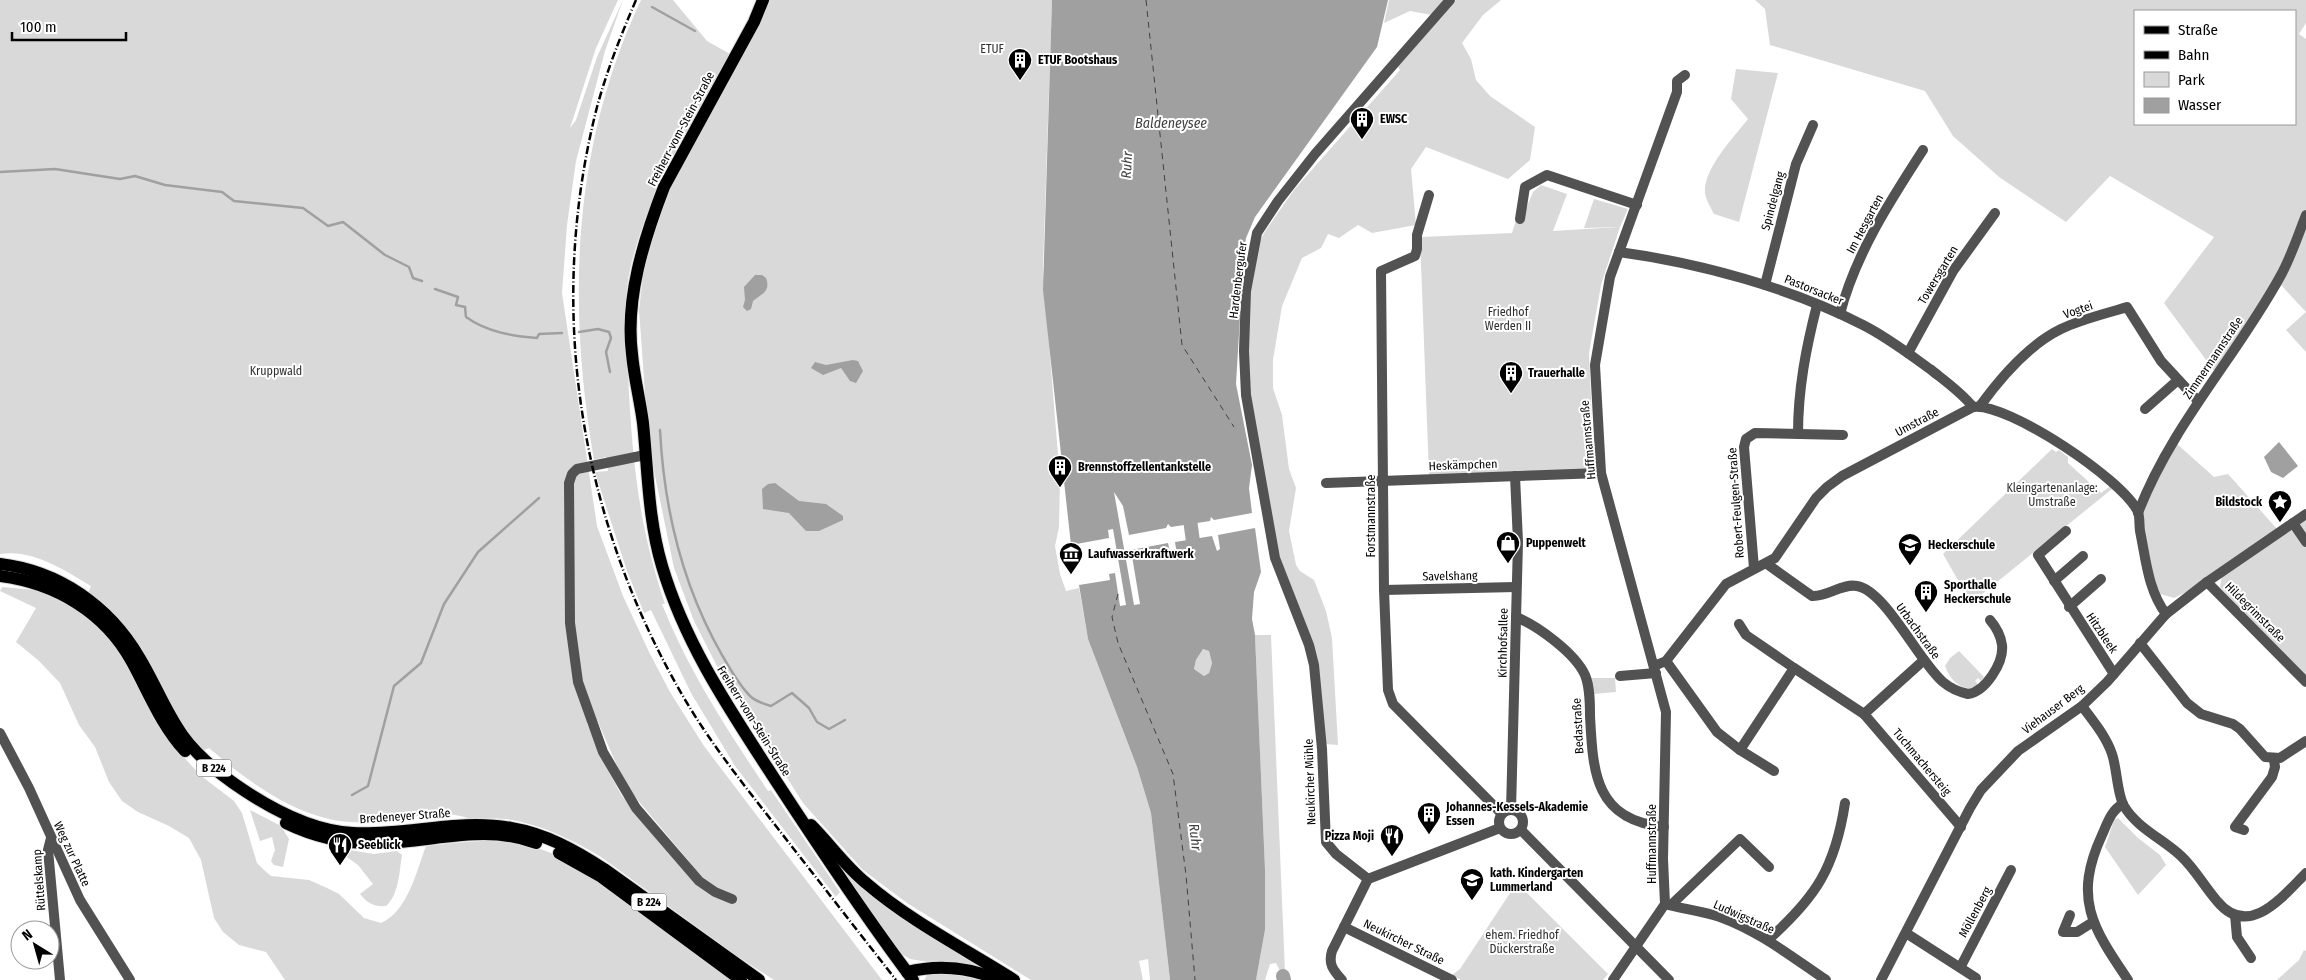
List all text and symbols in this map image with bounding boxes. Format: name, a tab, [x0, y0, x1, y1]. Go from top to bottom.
scale bar	[12, 10, 126, 42]
legend	[2134, 10, 2296, 125]
text: 100 m	[20, 18, 57, 36]
text: Straße	[2178, 21, 2218, 39]
park label: ETUF	[980, 42, 1004, 56]
text: Bahn	[2178, 46, 2209, 64]
building icon: ETUF Bootshaus	[1007, 47, 1033, 81]
place label: ETUF Bootshaus	[1038, 53, 1118, 67]
street label: Freiherr-vom-Stein-Straße	[645, 69, 717, 189]
text: Park	[2178, 71, 2205, 89]
text: Wasser	[2178, 96, 2222, 114]
building icon: EWSC	[1349, 106, 1375, 140]
place label: EWSC	[1380, 112, 1408, 126]
water label: Baldeneysee	[1135, 115, 1207, 132]
water label: Ruhr	[1118, 150, 1136, 179]
street label: Spindelgang	[1758, 170, 1788, 232]
street label: Im Hesgarten	[1844, 192, 1886, 256]
street label: Hardenbergufer	[1226, 240, 1250, 319]
street label: Towersgarten	[1915, 243, 1961, 307]
street label: Pastorsacker	[1782, 272, 1846, 308]
street label: Vogtei	[2061, 298, 2095, 322]
park label: Friedhof Werden II	[1485, 305, 1531, 333]
street label: Zimmermannstraße	[2180, 314, 2246, 402]
building icon: Trauerhalle	[1498, 360, 1524, 394]
park label: Kruppwald	[250, 364, 302, 378]
place label: Trauerhalle	[1528, 366, 1585, 380]
street label: Huffmannstraße	[1578, 400, 1598, 480]
street label: Umstraße	[1893, 405, 1941, 439]
street label: Robert-Feulgen-Straße	[1725, 447, 1747, 559]
building icon: Brennstoffzellentankstelle	[1047, 454, 1073, 488]
street label: Heskämpchen	[1428, 457, 1498, 473]
place label: Brennstoffzellentankstelle	[1078, 460, 1211, 474]
street label: Forstmannstraße	[1364, 474, 1378, 558]
park label: Kleingartenanlage: Umstraße	[2006, 481, 2098, 509]
place icon: Bildstock	[2267, 489, 2293, 523]
place label: Bildstock	[2215, 495, 2263, 509]
shop icon: Puppenwelt	[1495, 530, 1521, 564]
school or university icon: Heckerschule	[1897, 532, 1923, 566]
place label: Puppenwelt	[1526, 536, 1587, 550]
place label: Heckerschule	[1928, 538, 1995, 552]
museum icon: Laufwasserkraftwerk	[1058, 541, 1084, 575]
place label: Laufwasserkraftwerk	[1088, 547, 1195, 561]
street label: Savelshang	[1422, 569, 1478, 583]
place label: Sporthalle Heckerschule	[1944, 578, 2011, 606]
building icon: Sporthalle Heckerschule	[1913, 579, 1939, 613]
street label: Hildegrimstraße	[2222, 579, 2288, 645]
street label: Urbachstraße	[1893, 600, 1943, 662]
street label: Kirchhofsallee	[1495, 608, 1511, 678]
street label: Hitzbleek	[2083, 610, 2121, 656]
street label: Freiherr-vom-Stein-Straße	[714, 663, 794, 779]
street label: Viehauser Berg	[2019, 681, 2087, 737]
street label: Bedastraße	[1570, 698, 1586, 754]
street label: Tuchmachersteig	[1890, 726, 1954, 798]
street label: Neukircher Mühle	[1301, 738, 1319, 825]
road number: B 224	[196, 760, 232, 776]
place label: Johannes-Kessels-Akademie Essen	[1445, 800, 1588, 828]
building icon: Johannes-Kessels-Akademie Essen	[1416, 801, 1442, 835]
street label: Huffmannstraße	[1645, 804, 1659, 884]
street label: Bredeneyer Straße	[359, 806, 451, 826]
street label: Weg zur Platte	[51, 819, 93, 889]
water label: Ruhr	[1185, 823, 1205, 853]
restaurant icon: Pizza Moji	[1379, 823, 1405, 857]
place label: Pizza Moji	[1325, 829, 1374, 843]
restaurant icon: Seeblick	[327, 832, 353, 866]
place label: Seeblick	[358, 838, 402, 852]
street label: Rüttelskamp	[30, 849, 48, 911]
place label: kath. Kindergarten Lummerland	[1490, 866, 1583, 894]
school or university icon: kath. Kindergarten Lummerland	[1459, 867, 1485, 901]
street label: Möllenberg	[1956, 884, 1994, 940]
road number: B 224	[632, 894, 666, 910]
street label: Ludwigstraße	[1711, 897, 1777, 937]
street label: Neukircher Straße	[1361, 916, 1447, 968]
north arrow	[10, 920, 60, 970]
text: N	[19, 926, 36, 944]
park label: ehem. Friedhof Dückerstraße	[1485, 928, 1560, 956]

